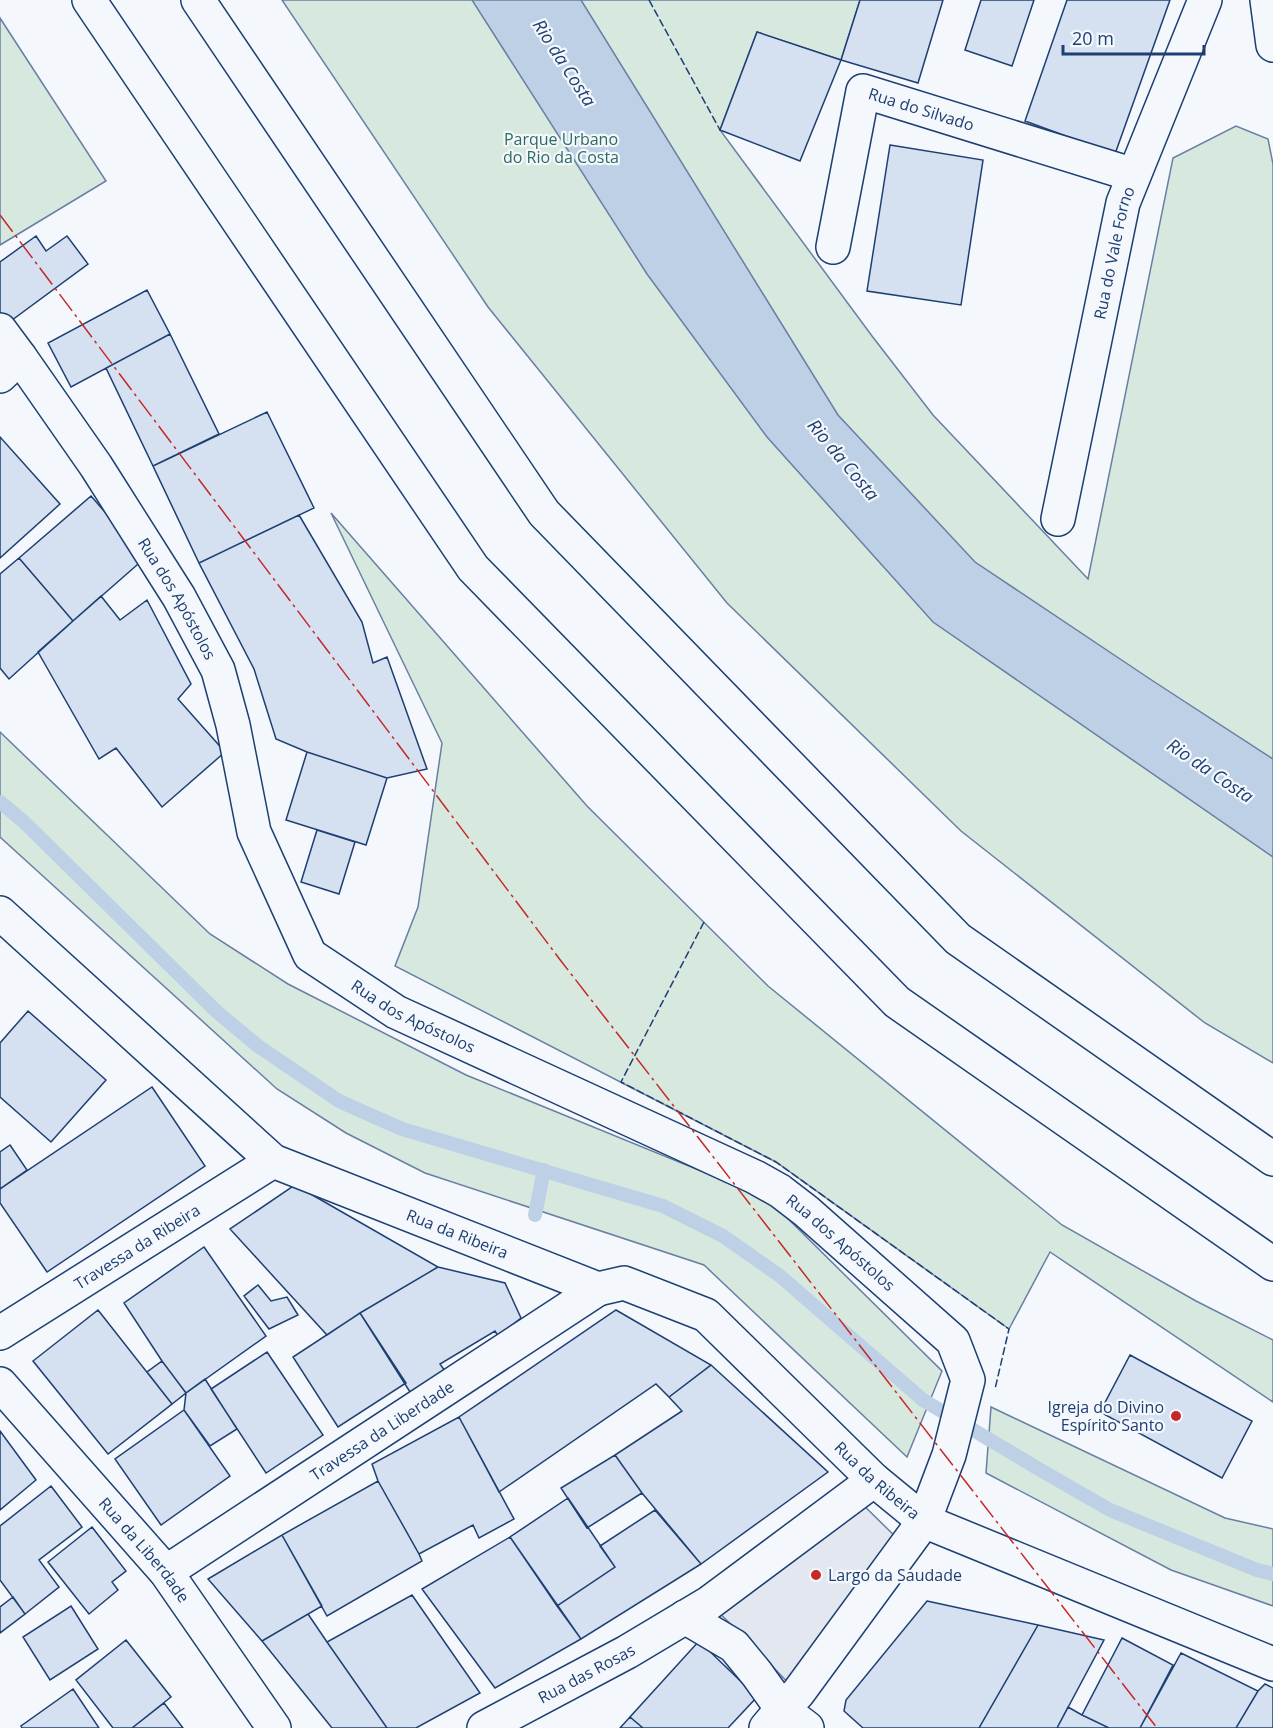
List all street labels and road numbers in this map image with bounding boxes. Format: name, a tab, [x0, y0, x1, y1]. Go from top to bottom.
street label: Rua do Silvado	[866, 82, 977, 136]
street label: Rua do Vale Forno	[1088, 183, 1140, 321]
street label: Rua dos Apóstolos	[133, 533, 221, 663]
street label: Rua dos Apóstolos	[347, 974, 479, 1058]
street label: Rua dos Apóstolos	[782, 1189, 900, 1296]
street label: Travessa da Ribeira	[70, 1199, 204, 1294]
street label: Rua da Ribeira	[403, 1204, 512, 1264]
street label: Travessa da Liberdade	[306, 1375, 458, 1486]
street label: Rua da Ribeira	[830, 1436, 925, 1524]
street label: Rua da Liberdade	[94, 1493, 195, 1607]
street label: Rua das Rosas	[534, 1639, 639, 1708]

